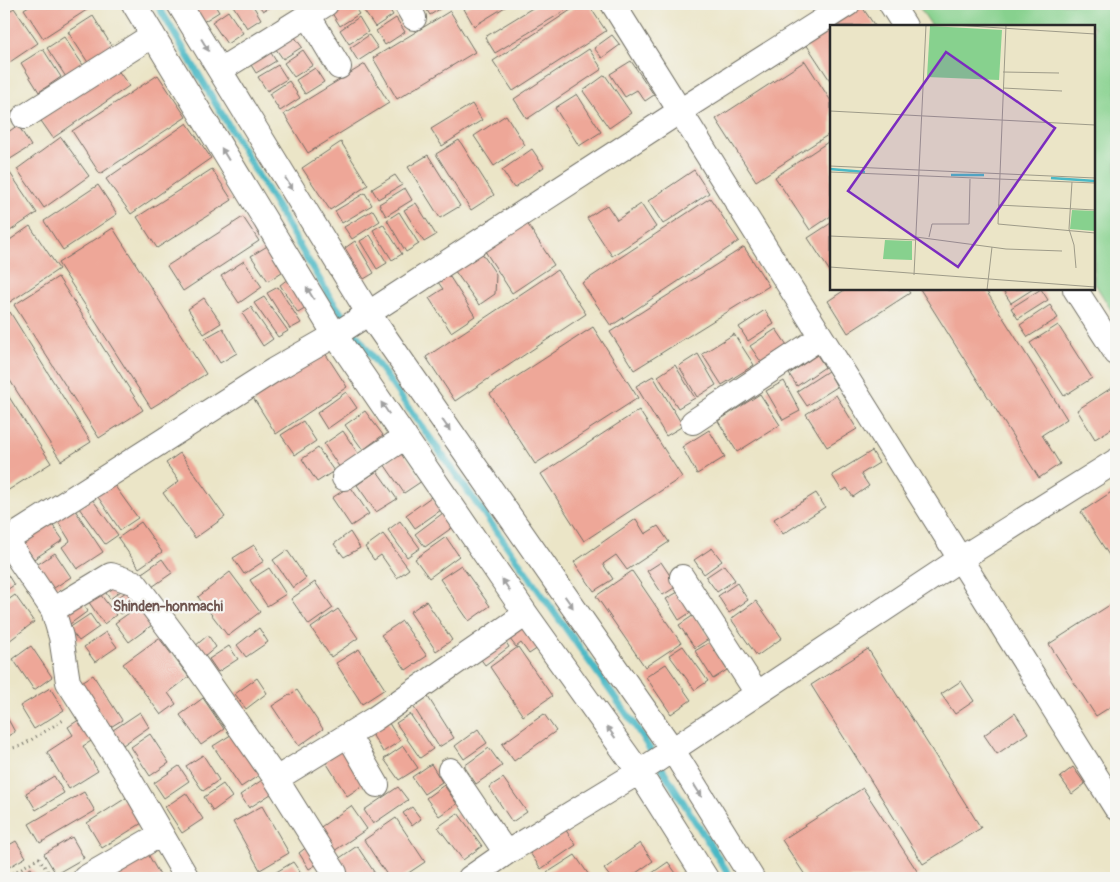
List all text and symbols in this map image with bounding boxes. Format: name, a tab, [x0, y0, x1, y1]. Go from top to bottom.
inset map	[830, 25, 1095, 290]
one-way arrow	[200, 39, 209, 52]
one-way arrow	[221, 148, 230, 161]
one-way arrow	[285, 178, 294, 191]
one-way arrow	[305, 287, 314, 300]
one-way arrow	[380, 401, 390, 415]
one-way arrow	[441, 419, 451, 432]
one-way arrow	[501, 579, 511, 592]
one-way arrow	[564, 595, 574, 609]
district label: Shinden-honmachi	[113, 598, 223, 615]
one-way arrow	[605, 726, 616, 739]
one-way arrow	[693, 784, 702, 797]

